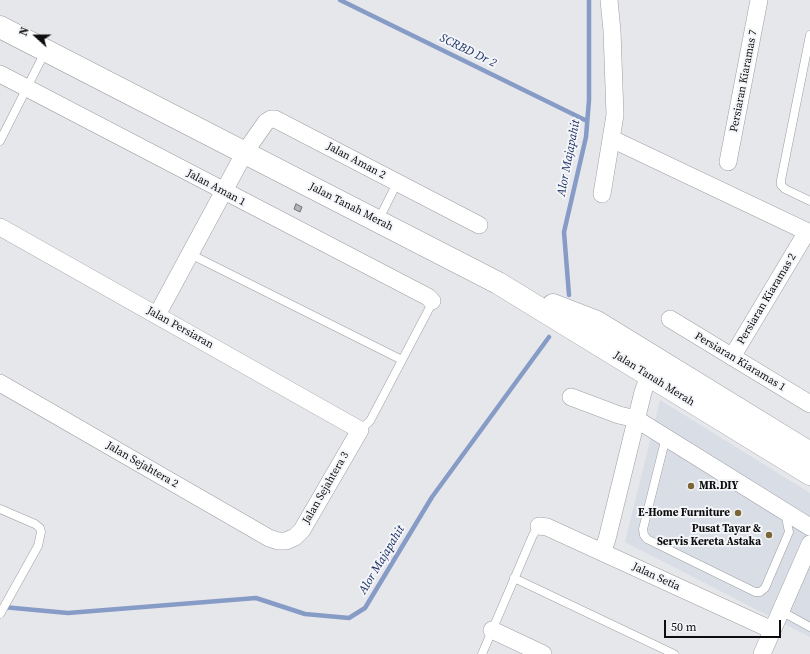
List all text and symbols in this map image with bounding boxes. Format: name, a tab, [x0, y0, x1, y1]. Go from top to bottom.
north arrow	[16, 16, 56, 56]
text: N	[16, 25, 33, 38]
street label: Persiaran Kiaramas 7	[728, 29, 760, 133]
water label: SCRBD Dr 2	[437, 31, 499, 71]
water label: Alor Majapahit	[555, 119, 583, 197]
street label: Jalan Aman 2	[324, 140, 388, 182]
street label: Jalan Aman 1	[184, 167, 248, 209]
street label: Jalan Tanah Merah	[307, 180, 395, 234]
street label: Persiaran Kiaramas 2	[735, 251, 799, 347]
street label: Jalan Persiaran	[144, 304, 216, 352]
street label: Persiaran Kiaramas 1	[692, 330, 788, 394]
street label: Jalan Tanah Merah	[611, 349, 697, 409]
street label: Jalan Sejahtera 2	[104, 439, 180, 491]
street label: Jalan Sejahtera 3	[300, 450, 352, 526]
place label: MR.DIY	[699, 479, 738, 493]
marker: MR.DIY	[686, 481, 696, 491]
place label: E-Home Furniture	[638, 506, 730, 520]
marker: E-Home Furniture	[733, 508, 743, 518]
place label: Pusat Tayar & Servis Kereta Astaka	[657, 522, 761, 548]
water label: Alor Majapahit	[356, 523, 408, 597]
marker: Pusat Tayar & Servis Kereta Astaka	[764, 530, 774, 540]
street label: Jalan Setia	[630, 560, 682, 594]
scale bar	[666, 612, 783, 638]
text: 50 m	[671, 619, 697, 635]

